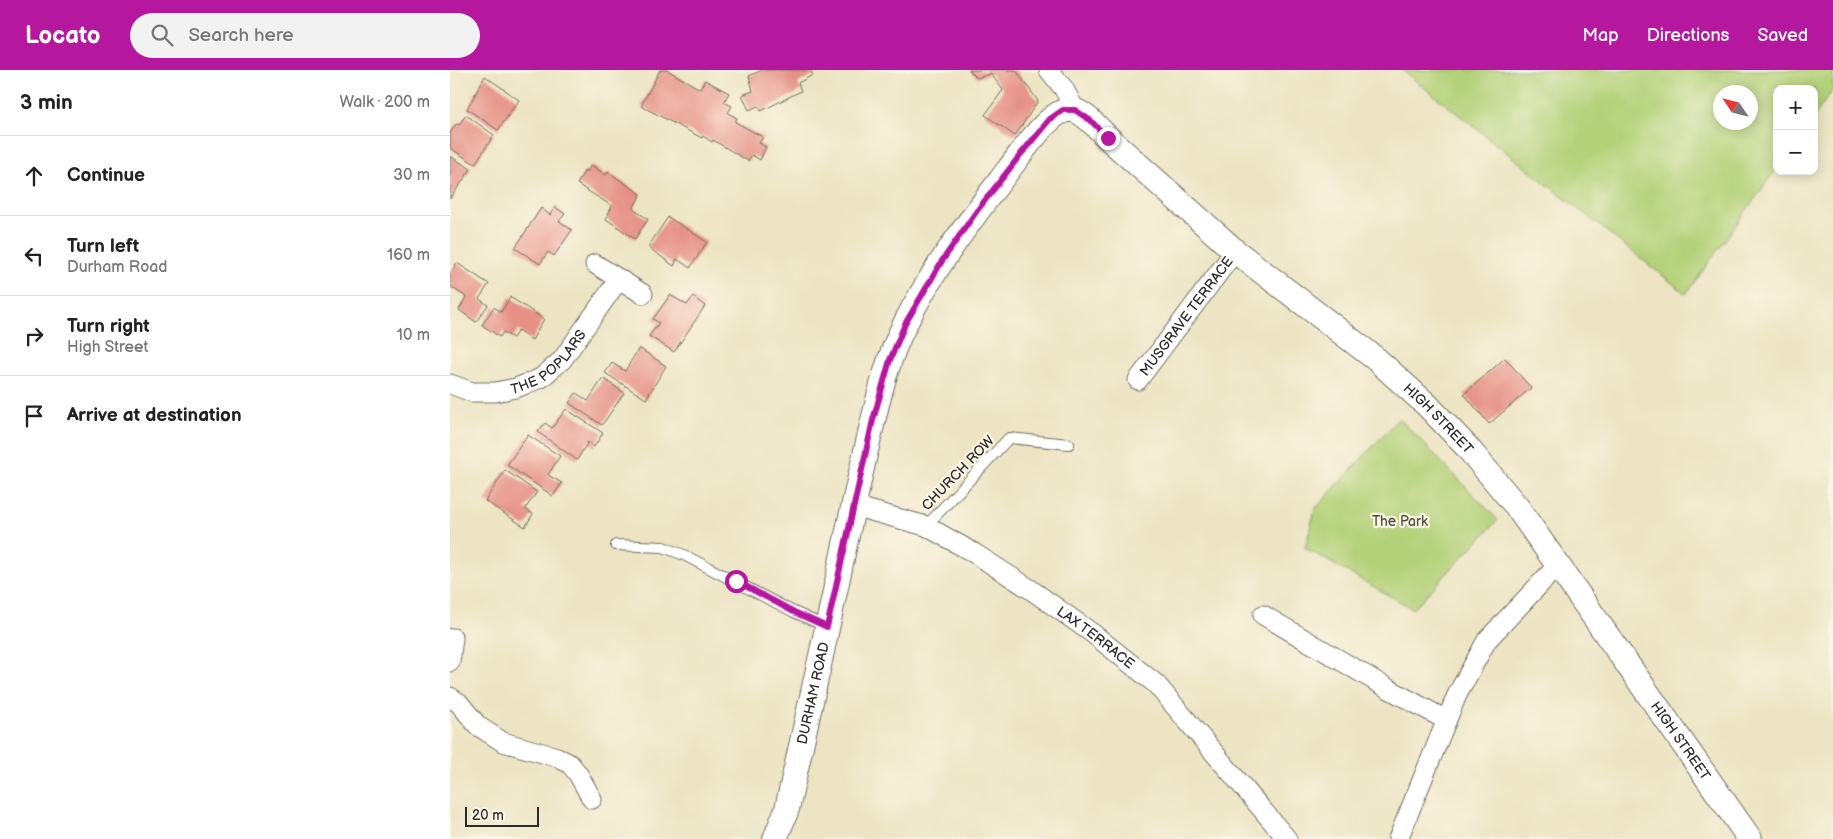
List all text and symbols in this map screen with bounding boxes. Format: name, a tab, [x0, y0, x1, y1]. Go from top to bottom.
search box	[130, 13, 480, 58]
text: Locato	[25, 21, 100, 50]
icon: search	[148, 21, 176, 49]
text: Search here	[188, 24, 294, 47]
text: Map	[1583, 25, 1619, 46]
text: Directions	[1647, 25, 1729, 46]
text: Saved	[1757, 25, 1808, 46]
north arrow	[1713, 85, 1758, 130]
map controls	[1773, 85, 1818, 175]
button: +	[1773, 85, 1818, 130]
text: 3 min	[20, 90, 73, 115]
text: Walk · 200 m	[340, 93, 430, 112]
route end	[1097, 127, 1120, 150]
button: −	[1773, 130, 1818, 175]
icon: ahead	[20, 162, 48, 190]
text: Continue	[67, 164, 145, 187]
text: 30 m	[393, 166, 430, 185]
text: Turn left	[67, 235, 139, 258]
icon: left	[20, 242, 48, 270]
text: 160 m	[387, 246, 430, 265]
street label: MUSGRAVE TERRACE	[1136, 253, 1236, 379]
text: Durham Road	[67, 258, 168, 277]
text: Turn right	[67, 315, 150, 338]
icon: right	[20, 322, 48, 350]
text: 10 m	[397, 326, 430, 345]
street label: THE POPLARS	[509, 326, 589, 397]
text: High Street	[67, 338, 148, 357]
street label: HIGH STREET	[1400, 379, 1478, 457]
icon: arrive	[20, 402, 48, 430]
text: Arrive at destination	[67, 404, 242, 427]
street label: CHURCH ROW	[918, 432, 998, 514]
park label: The Park	[1372, 513, 1428, 530]
route start	[725, 570, 748, 593]
street label: LAX TERRACE	[1054, 602, 1138, 672]
street label: DURHAM ROAD	[793, 640, 832, 746]
street label: HIGH STREET	[1647, 698, 1715, 784]
scale bar	[465, 804, 539, 827]
text: 20 m	[472, 807, 504, 824]

